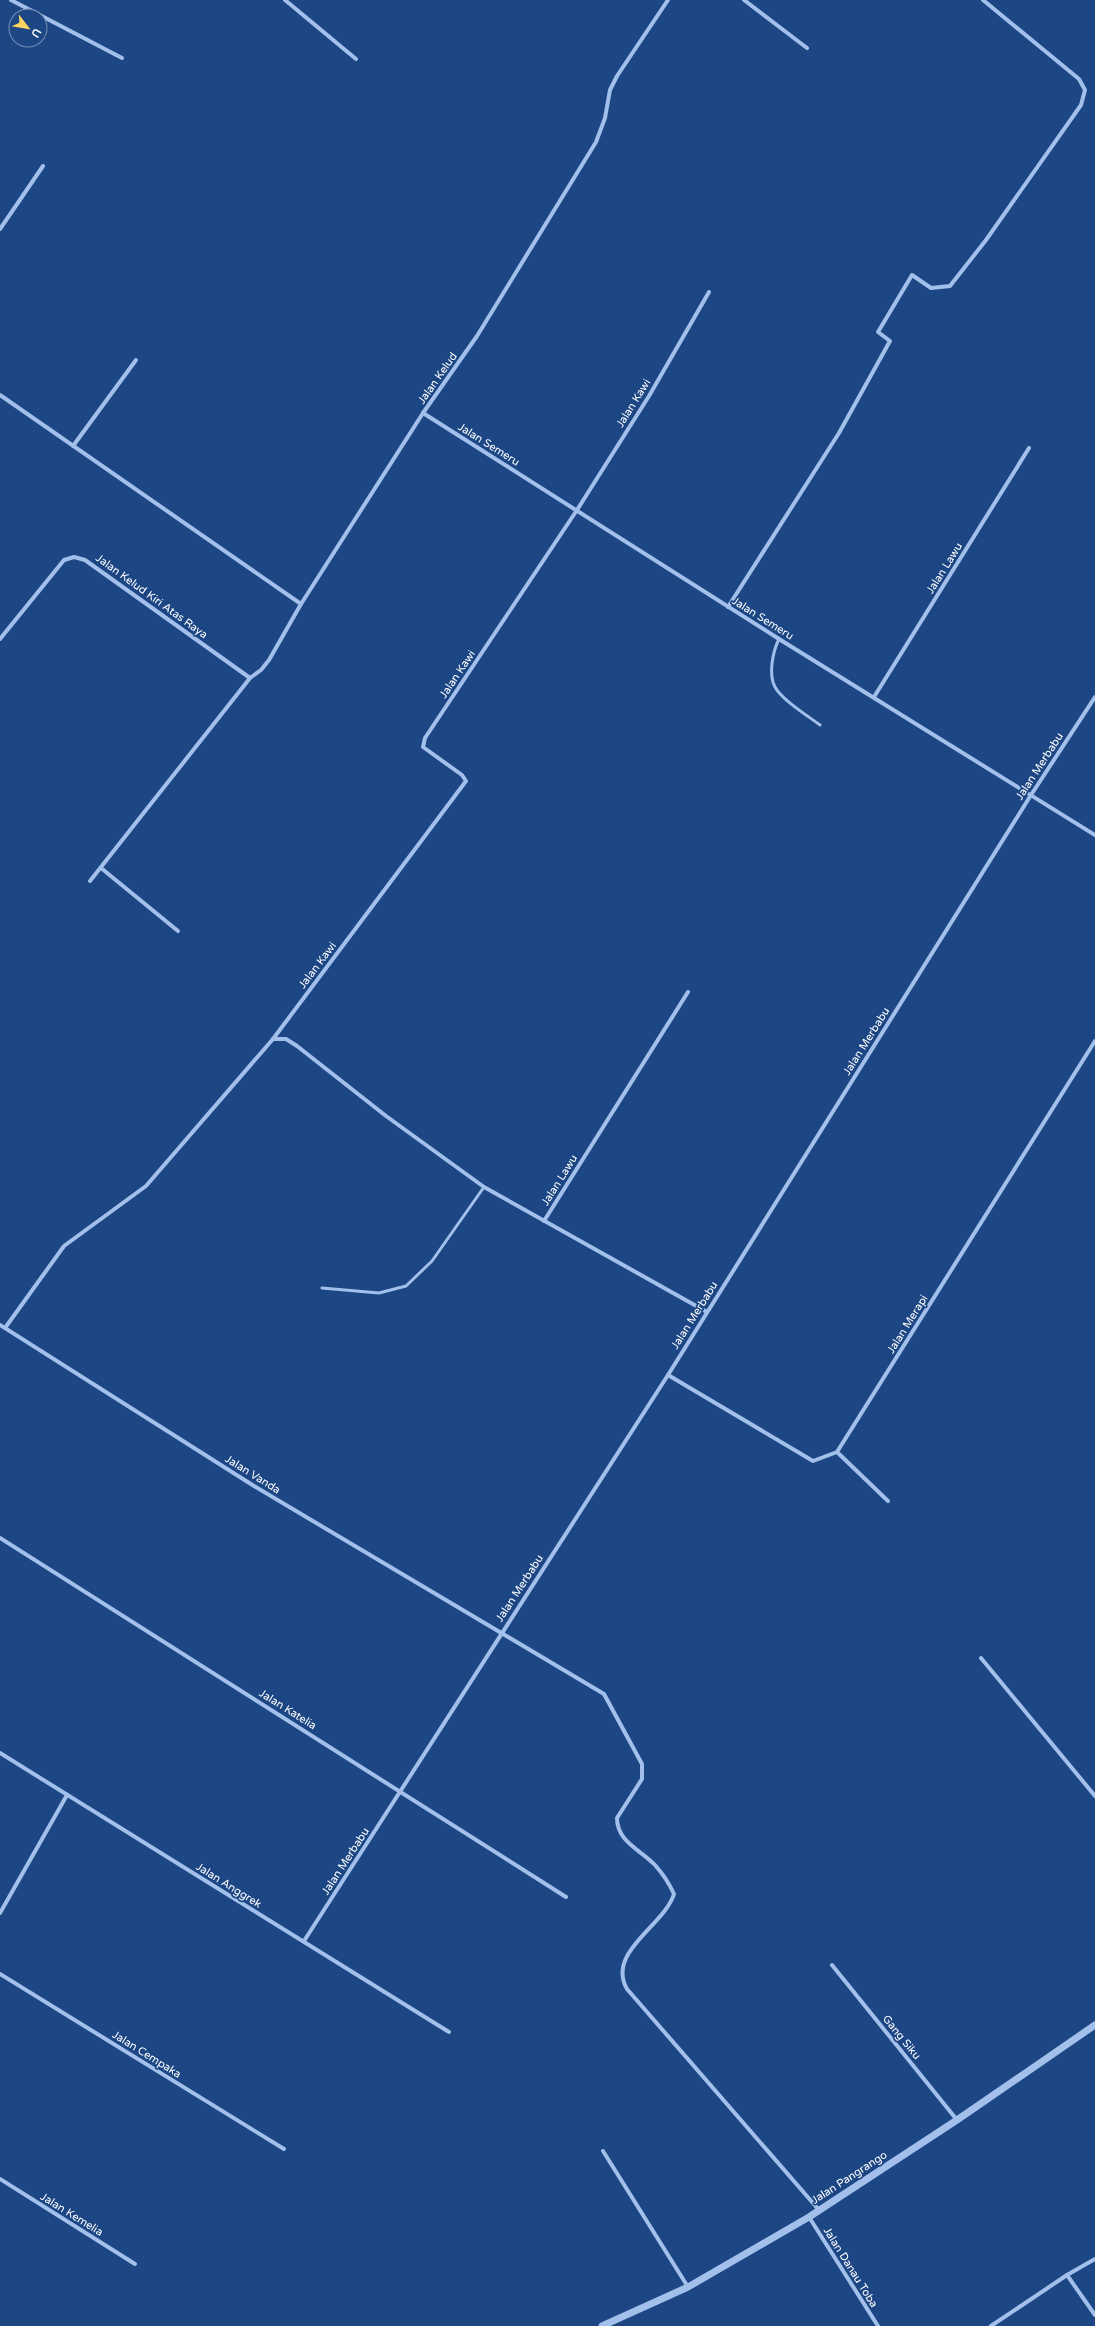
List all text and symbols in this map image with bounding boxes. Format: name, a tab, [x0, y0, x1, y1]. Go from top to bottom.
north arrow	[8, 8, 48, 48]
text: U	[28, 26, 44, 40]
street label: Jalan Kelud	[415, 350, 460, 406]
street label: Jalan Kawi	[613, 377, 653, 430]
street label: Jalan Semeru	[456, 420, 522, 468]
street label: Jalan Lawu	[924, 540, 965, 596]
street label: Jalan Kelud Kiri Atas Raya	[93, 551, 210, 641]
street label: Jalan Semeru	[730, 594, 796, 642]
street label: Jalan Kawi	[437, 648, 478, 701]
street label: Jalan Merbabu	[1013, 730, 1066, 802]
street label: Jalan Kawi	[296, 940, 339, 991]
street label: Jalan Merbabu	[840, 1005, 892, 1078]
street label: Jalan Lawu	[539, 1152, 580, 1208]
street label: Jalan Merbabu	[668, 1279, 720, 1352]
street label: Jalan Merapi	[884, 1293, 931, 1356]
street label: Jalan Vanda	[223, 1452, 283, 1497]
street label: Jalan Merbabu	[493, 1552, 546, 1624]
street label: Jalan Katelia	[257, 1687, 319, 1732]
street label: Jalan Merbabu	[319, 1825, 372, 1897]
street label: Jalan Anggrek	[194, 1860, 264, 1911]
street label: Gang Siku	[880, 2013, 923, 2062]
street label: Jalan Cempaka	[110, 2028, 184, 2081]
street label: Jalan Pangrango	[809, 2148, 890, 2207]
street label: Jalan Kemelia	[38, 2190, 105, 2239]
street label: Jalan Danau Toba	[821, 2225, 881, 2310]

